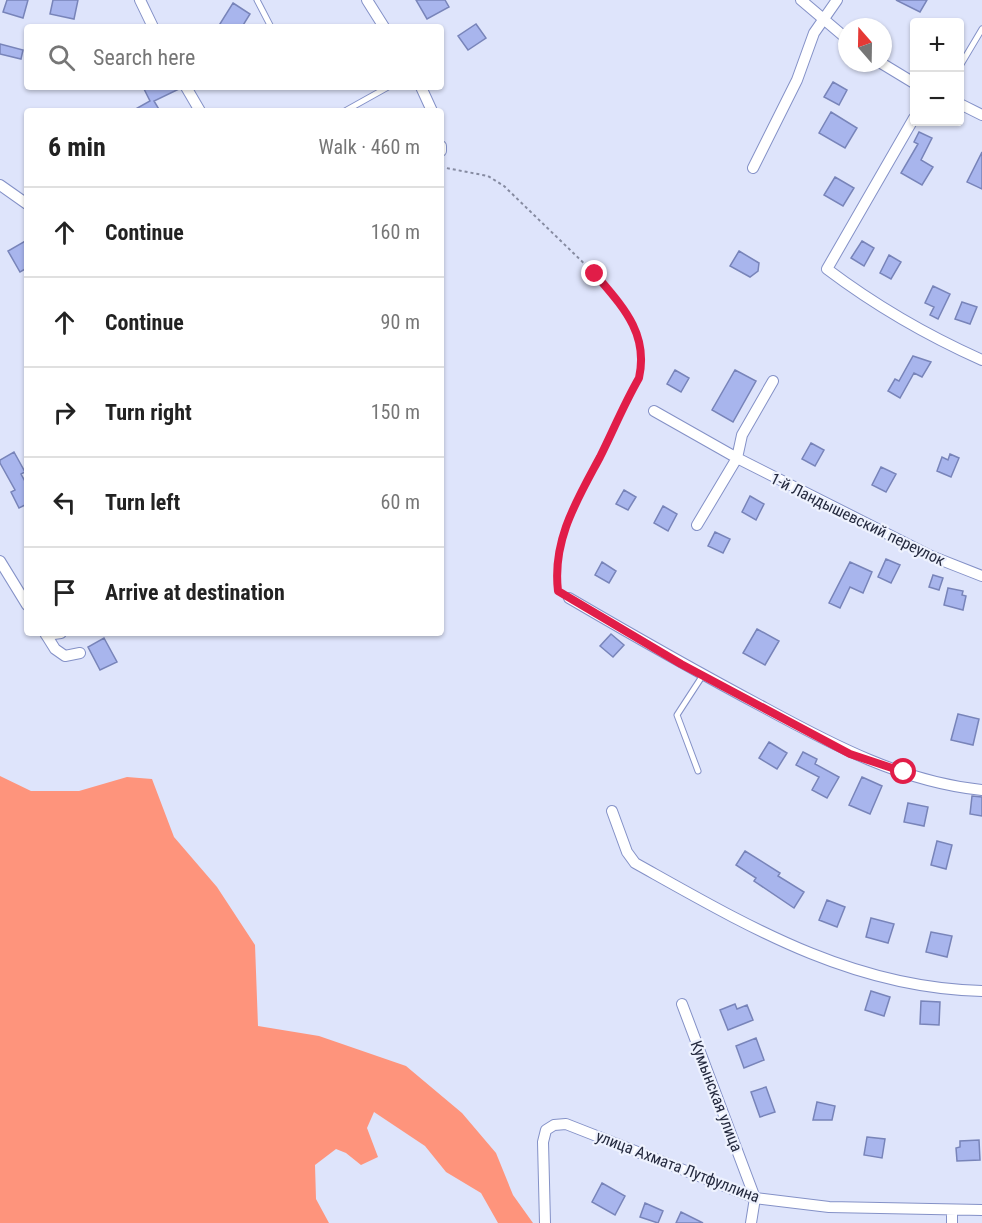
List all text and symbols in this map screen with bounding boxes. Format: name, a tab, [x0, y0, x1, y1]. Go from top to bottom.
north arrow	[838, 18, 892, 72]
map controls	[910, 18, 964, 126]
button: +	[910, 18, 964, 72]
search box	[24, 24, 444, 90]
icon: search	[45, 41, 78, 74]
text: Search here	[93, 45, 195, 70]
button: −	[910, 72, 964, 126]
text: 6 min	[48, 132, 106, 162]
text: Walk · 460 m	[319, 135, 420, 159]
icon: ahead	[48, 216, 81, 249]
text: Continue	[105, 220, 184, 245]
text: 160 m	[371, 220, 420, 244]
route end	[581, 260, 607, 286]
icon: ahead	[48, 306, 81, 339]
text: Continue	[105, 310, 184, 335]
text: 90 m	[381, 310, 420, 334]
icon: right	[48, 396, 81, 429]
text: Turn right	[105, 400, 192, 425]
text: 150 m	[371, 400, 420, 424]
street label: 1-й Ландышевский переулок	[767, 469, 948, 570]
icon: left	[48, 486, 81, 519]
text: Turn left	[105, 490, 180, 515]
text: 60 m	[381, 490, 420, 514]
icon: arrive	[48, 576, 81, 609]
text: Arrive at destination	[105, 580, 285, 605]
route start	[890, 758, 916, 784]
street label: Кумынская улица	[687, 1038, 746, 1154]
street label: улица Ахмата Лутфуллина	[593, 1126, 762, 1206]

